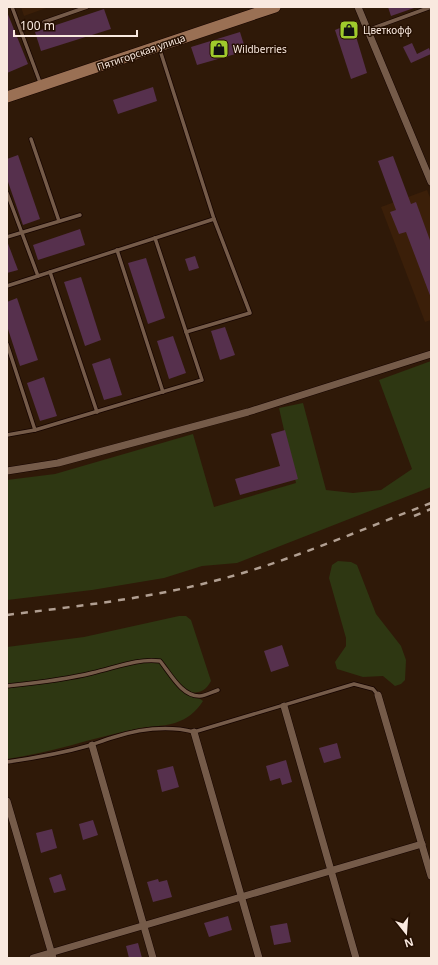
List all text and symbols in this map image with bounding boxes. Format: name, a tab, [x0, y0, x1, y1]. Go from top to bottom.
scale bar	[14, 12, 137, 38]
text: 100 m	[20, 17, 55, 34]
shop icon: Цветкофф	[338, 19, 360, 41]
place label: Цветкофф	[363, 23, 412, 37]
street label: Пятигорская улица	[95, 30, 187, 74]
shop icon: Wildberries	[208, 38, 230, 60]
place label: Wildberries	[233, 42, 287, 56]
north arrow	[386, 913, 426, 953]
text: N	[403, 935, 416, 952]

